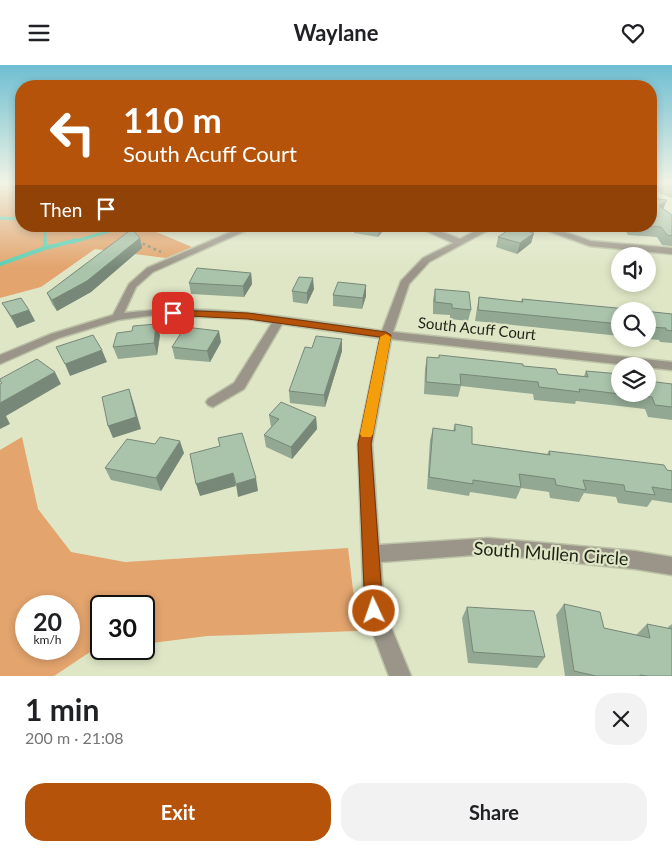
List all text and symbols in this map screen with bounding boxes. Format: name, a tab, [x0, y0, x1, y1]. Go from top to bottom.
icon: menu	[25, 19, 53, 47]
text: Waylane	[293, 19, 379, 46]
icon: heart	[619, 19, 647, 47]
text: 110 m	[123, 98, 222, 140]
icon: left	[40, 100, 105, 165]
text: South Acuff Court	[123, 140, 297, 167]
icon: arrive	[92, 195, 120, 223]
text: Then	[40, 198, 82, 221]
map controls	[611, 247, 656, 402]
button: sound	[611, 247, 656, 292]
pin	[152, 292, 194, 334]
icon: arrive	[159, 299, 187, 327]
button: search	[611, 302, 656, 347]
street label: South Acuff Court	[417, 313, 538, 343]
button: layers	[611, 357, 656, 402]
street label: South Mullen Circle	[473, 537, 629, 569]
position arrow	[347, 584, 399, 636]
speed limit sign: 30	[90, 595, 155, 660]
text: 20	[33, 606, 62, 636]
text: km/h	[33, 632, 62, 647]
text: 1 min	[25, 691, 99, 727]
button: close	[595, 693, 647, 745]
text: 200 m · 21:08	[25, 728, 124, 747]
button: Exit	[25, 783, 331, 841]
button: Share	[341, 783, 647, 841]

